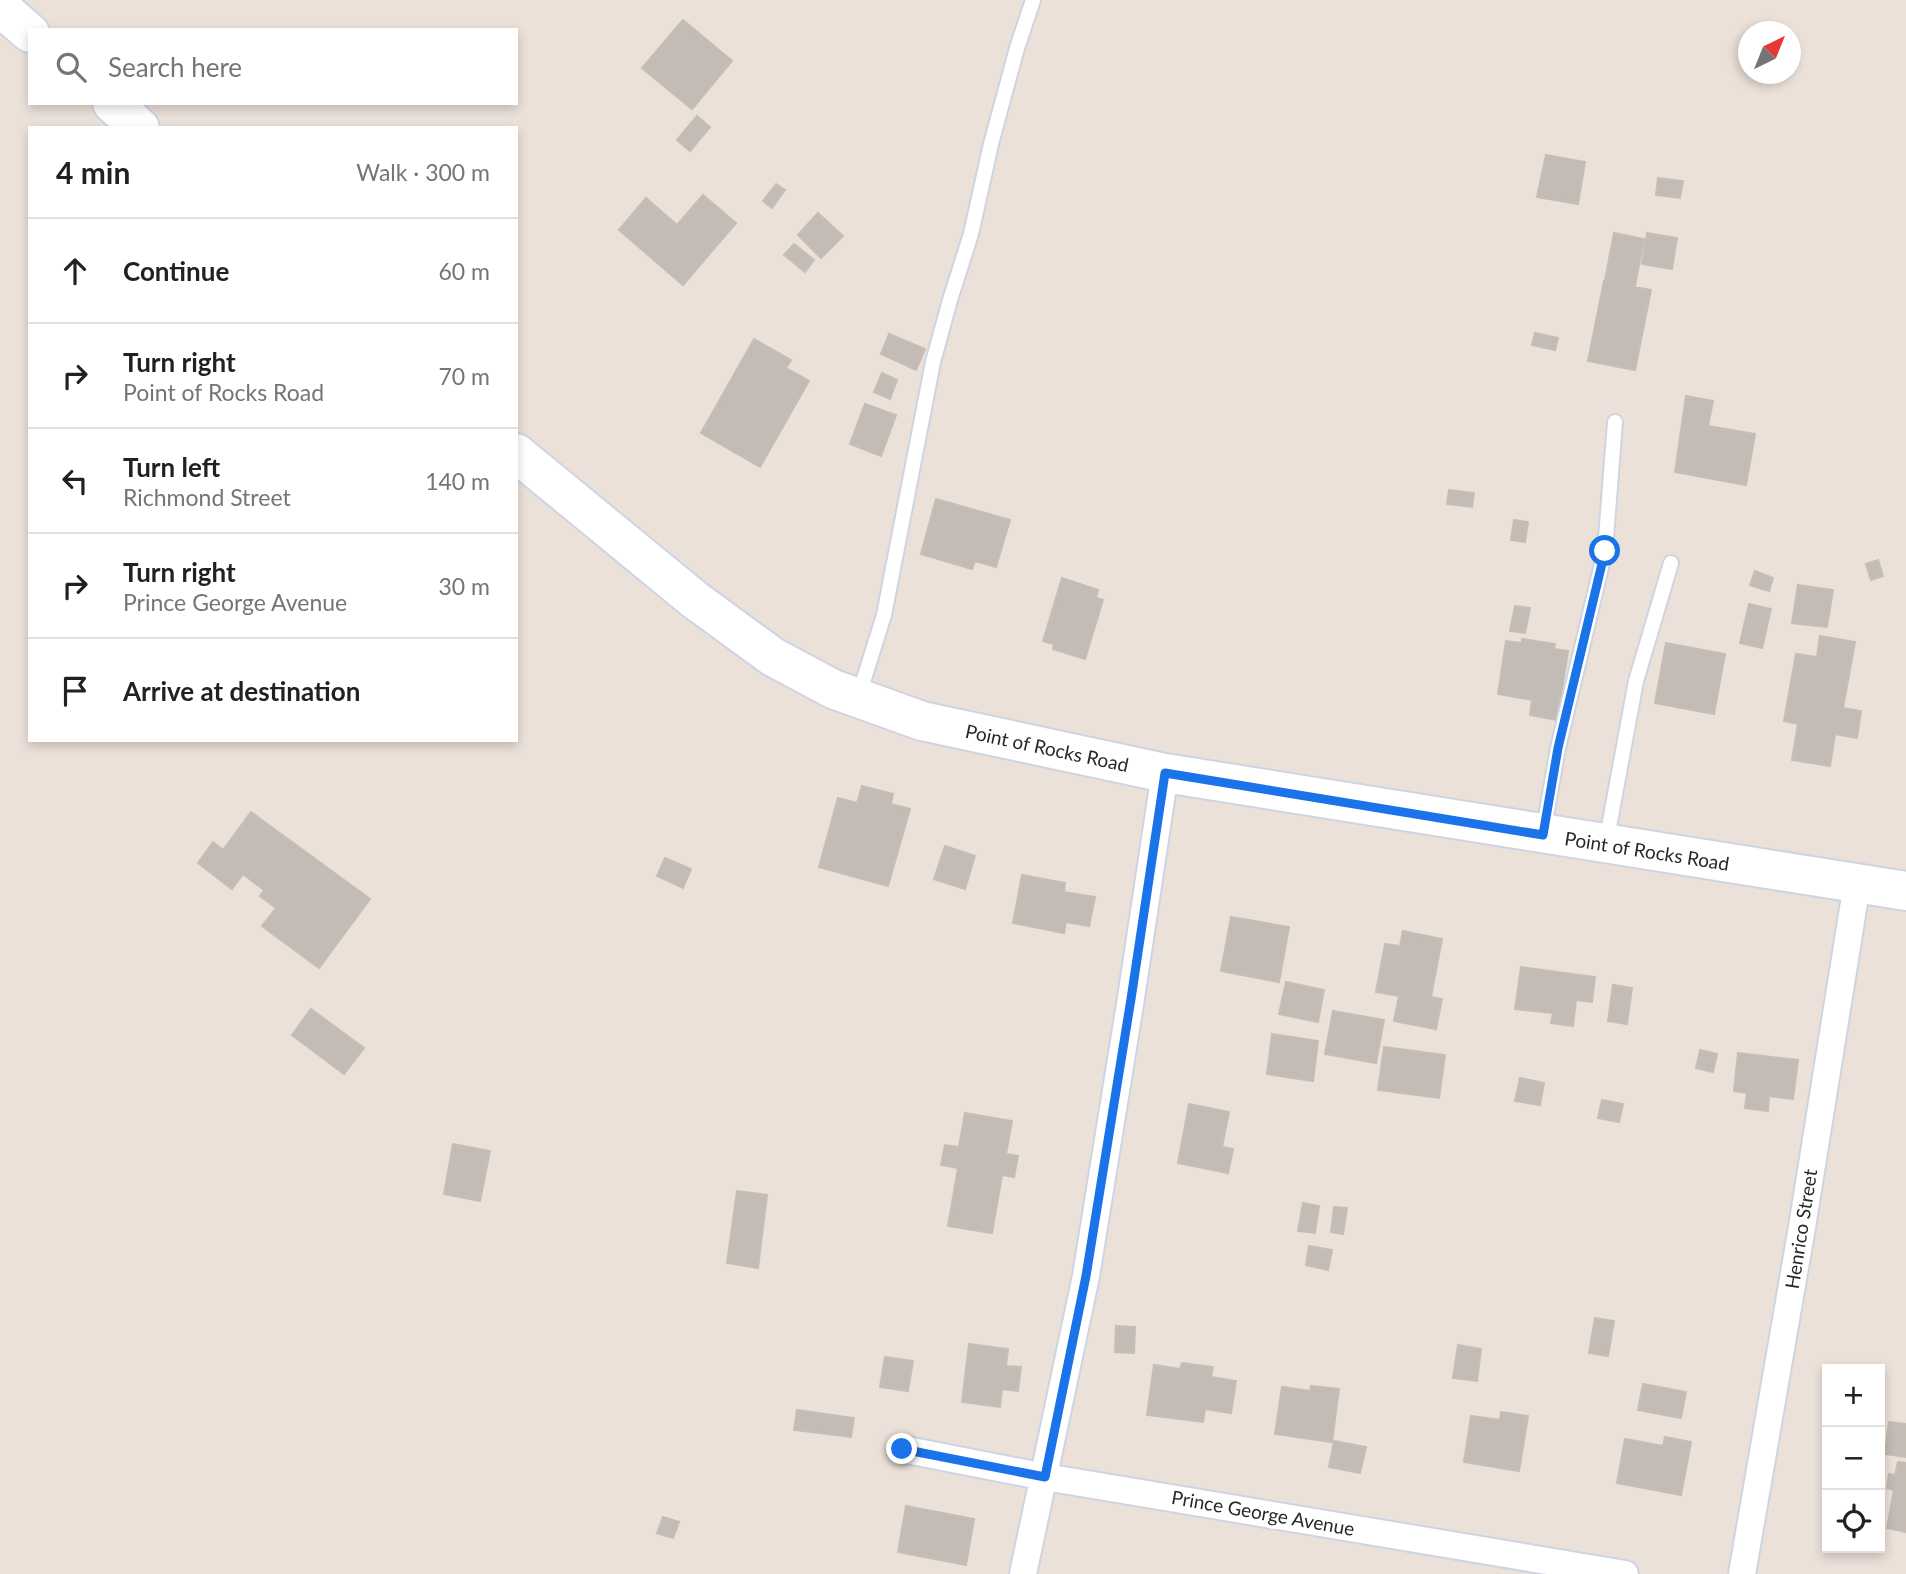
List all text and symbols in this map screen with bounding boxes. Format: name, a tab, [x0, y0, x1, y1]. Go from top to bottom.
north arrow	[1738, 21, 1801, 84]
search box	[28, 28, 518, 105]
icon: search	[52, 48, 90, 86]
text: Search here	[108, 51, 242, 83]
text: 4 min	[56, 154, 130, 190]
text: Walk · 300 m	[356, 158, 490, 186]
icon: ahead	[56, 252, 94, 290]
text: Continue	[123, 255, 229, 287]
text: 60 m	[439, 257, 490, 285]
text: Turn right	[123, 346, 236, 378]
icon: right	[56, 357, 94, 395]
text: 70 m	[439, 362, 490, 390]
text: Point of Rocks Road	[123, 378, 324, 406]
text: Turn left	[123, 451, 220, 483]
icon: left	[56, 462, 94, 500]
text: 140 m	[425, 467, 490, 495]
text: Richmond Street	[123, 483, 291, 511]
route start	[1589, 535, 1620, 566]
text: Turn right	[123, 556, 236, 588]
icon: right	[56, 567, 94, 605]
text: 30 m	[439, 572, 490, 600]
text: Prince George Avenue	[123, 588, 347, 616]
icon: arrive	[56, 672, 94, 710]
text: Arrive at destination	[123, 675, 360, 707]
street label: Point of Rocks Road	[963, 719, 1131, 776]
street label: Point of Rocks Road	[1563, 826, 1731, 875]
street label: Henrico Street	[1780, 1167, 1821, 1290]
map controls	[1822, 1364, 1885, 1553]
button: +	[1822, 1364, 1885, 1427]
button: −	[1822, 1427, 1885, 1490]
route end	[886, 1433, 917, 1464]
street label: Prince George Avenue	[1170, 1485, 1356, 1540]
button: locate	[1822, 1490, 1885, 1553]

